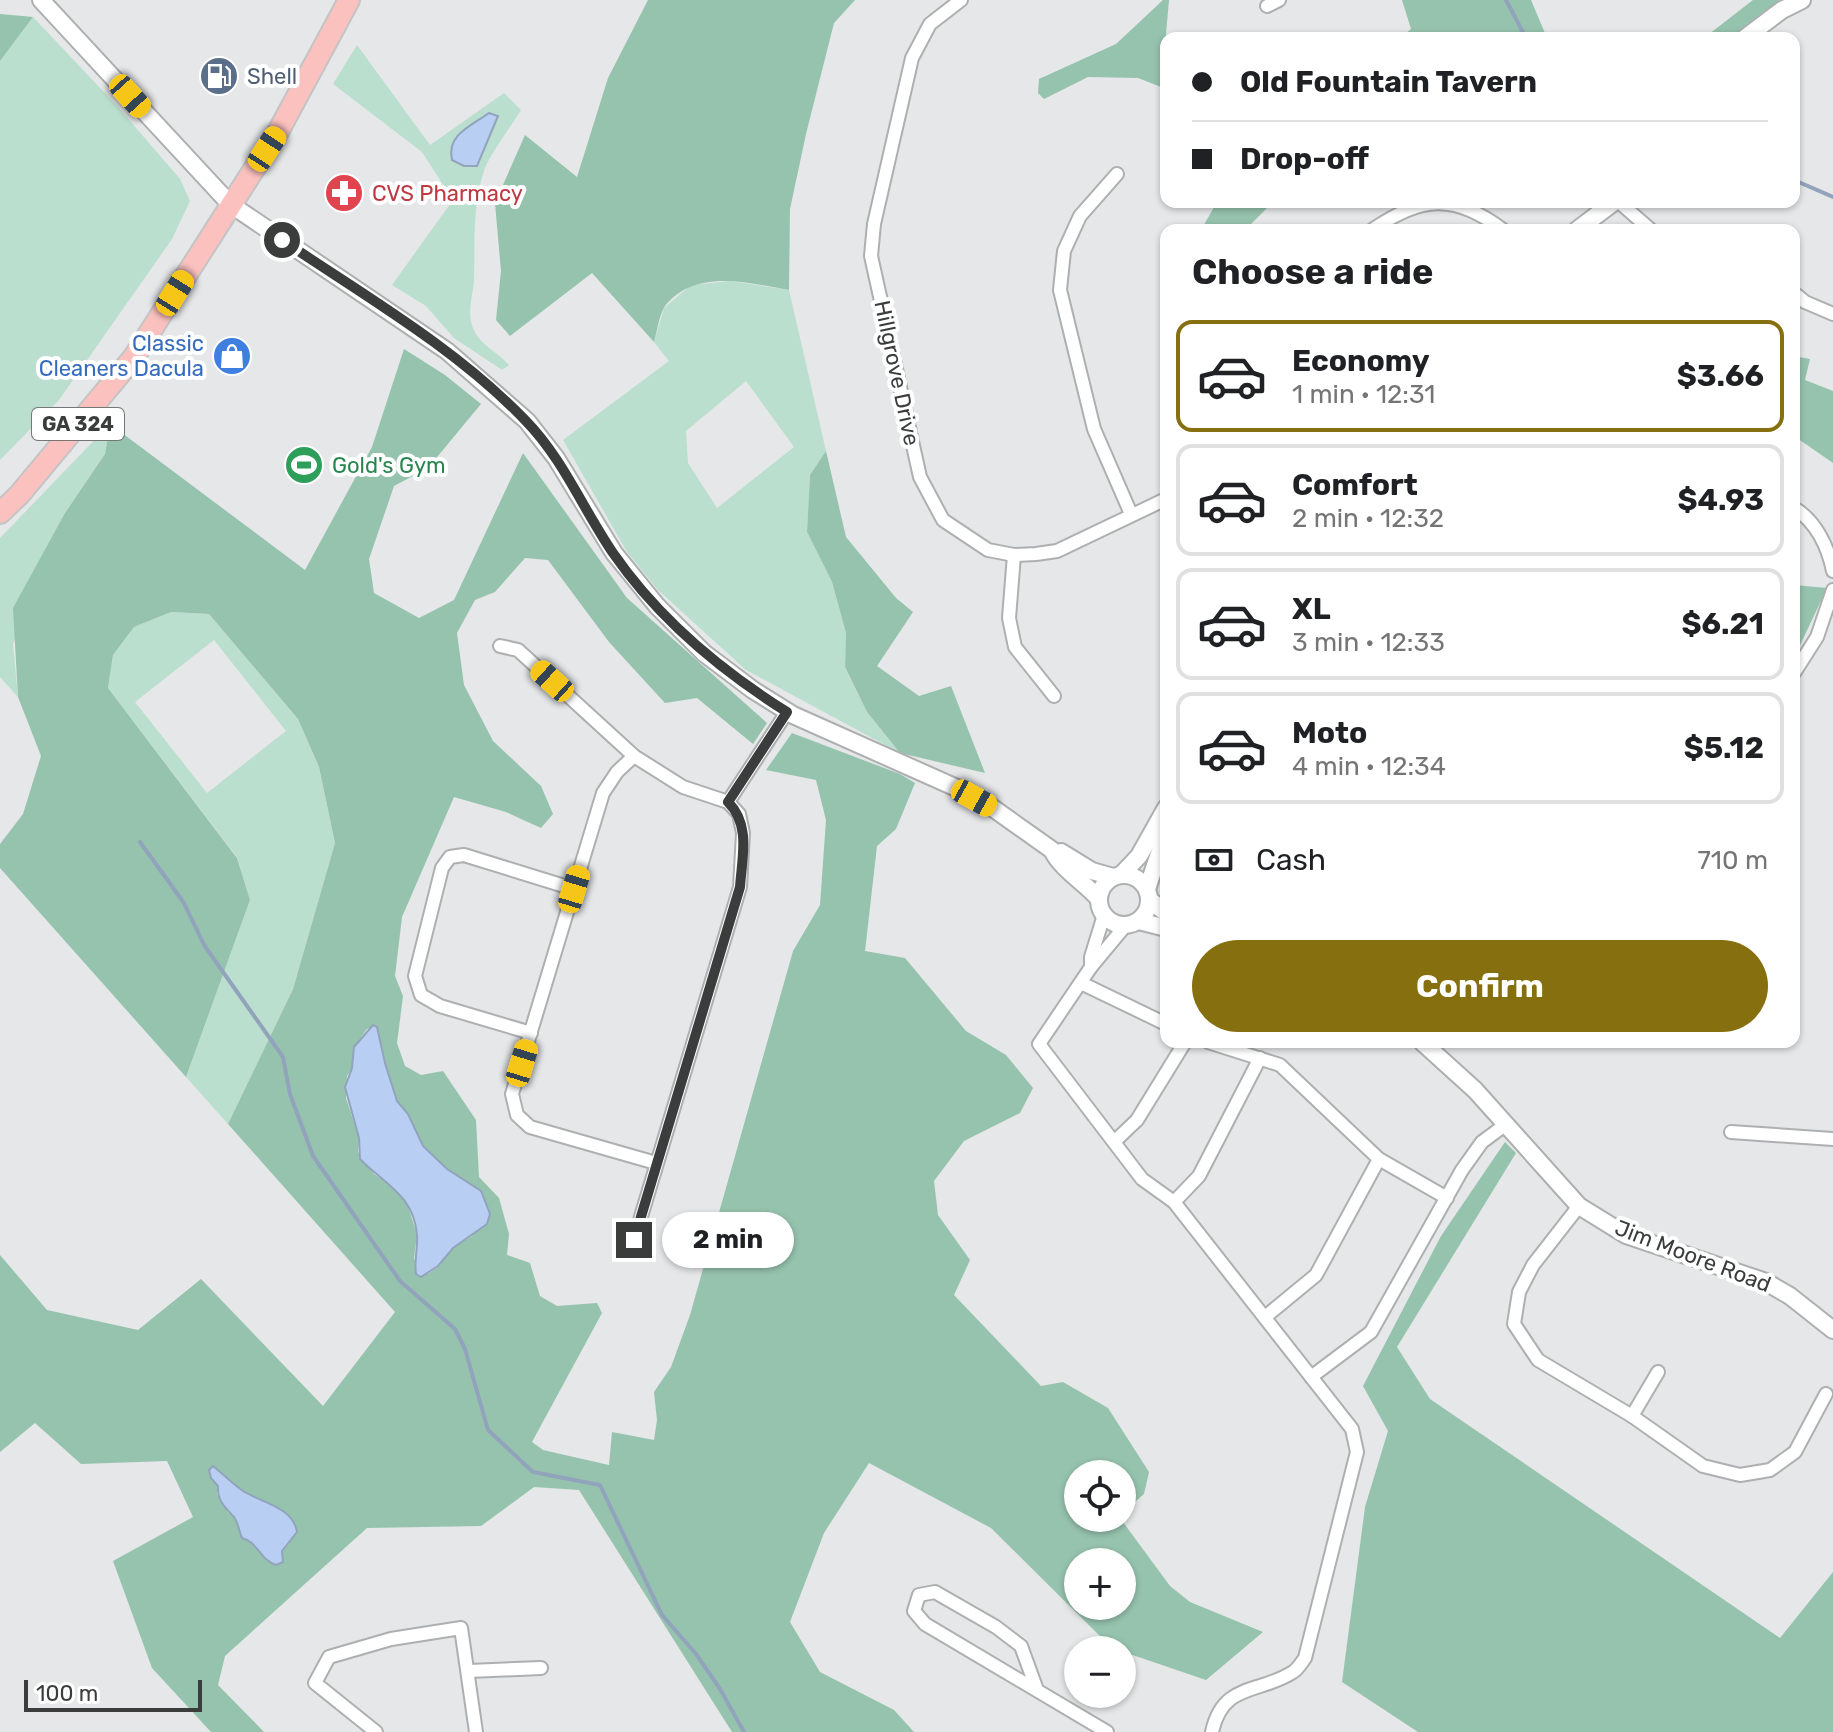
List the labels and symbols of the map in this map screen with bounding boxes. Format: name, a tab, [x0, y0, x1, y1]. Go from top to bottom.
fuel station icon: Shell	[198, 55, 240, 97]
place label: Shell	[247, 63, 297, 90]
car	[105, 70, 155, 122]
car	[244, 122, 290, 176]
pharmacy icon: CVS Pharmacy	[323, 172, 365, 214]
place label: CVS Pharmacy	[372, 180, 523, 207]
route start	[264, 222, 300, 258]
car	[152, 266, 198, 320]
street label: Hillgrove Drive	[868, 298, 926, 448]
place label: Classic Cleaners Dacula	[39, 330, 204, 382]
shop icon: Classic Cleaners Dacula	[211, 335, 253, 377]
road number: GA 324	[32, 408, 124, 440]
sports icon: Gold's Gym	[283, 444, 325, 486]
place label: Gold's Gym	[332, 452, 446, 479]
car	[526, 656, 578, 706]
car	[947, 776, 1001, 820]
car	[556, 863, 592, 915]
car	[504, 1037, 540, 1089]
callout: 2 min	[662, 1212, 794, 1268]
street label: Jim Moore Road	[1611, 1214, 1775, 1298]
route end	[616, 1222, 652, 1258]
scale bar	[24, 1676, 202, 1712]

